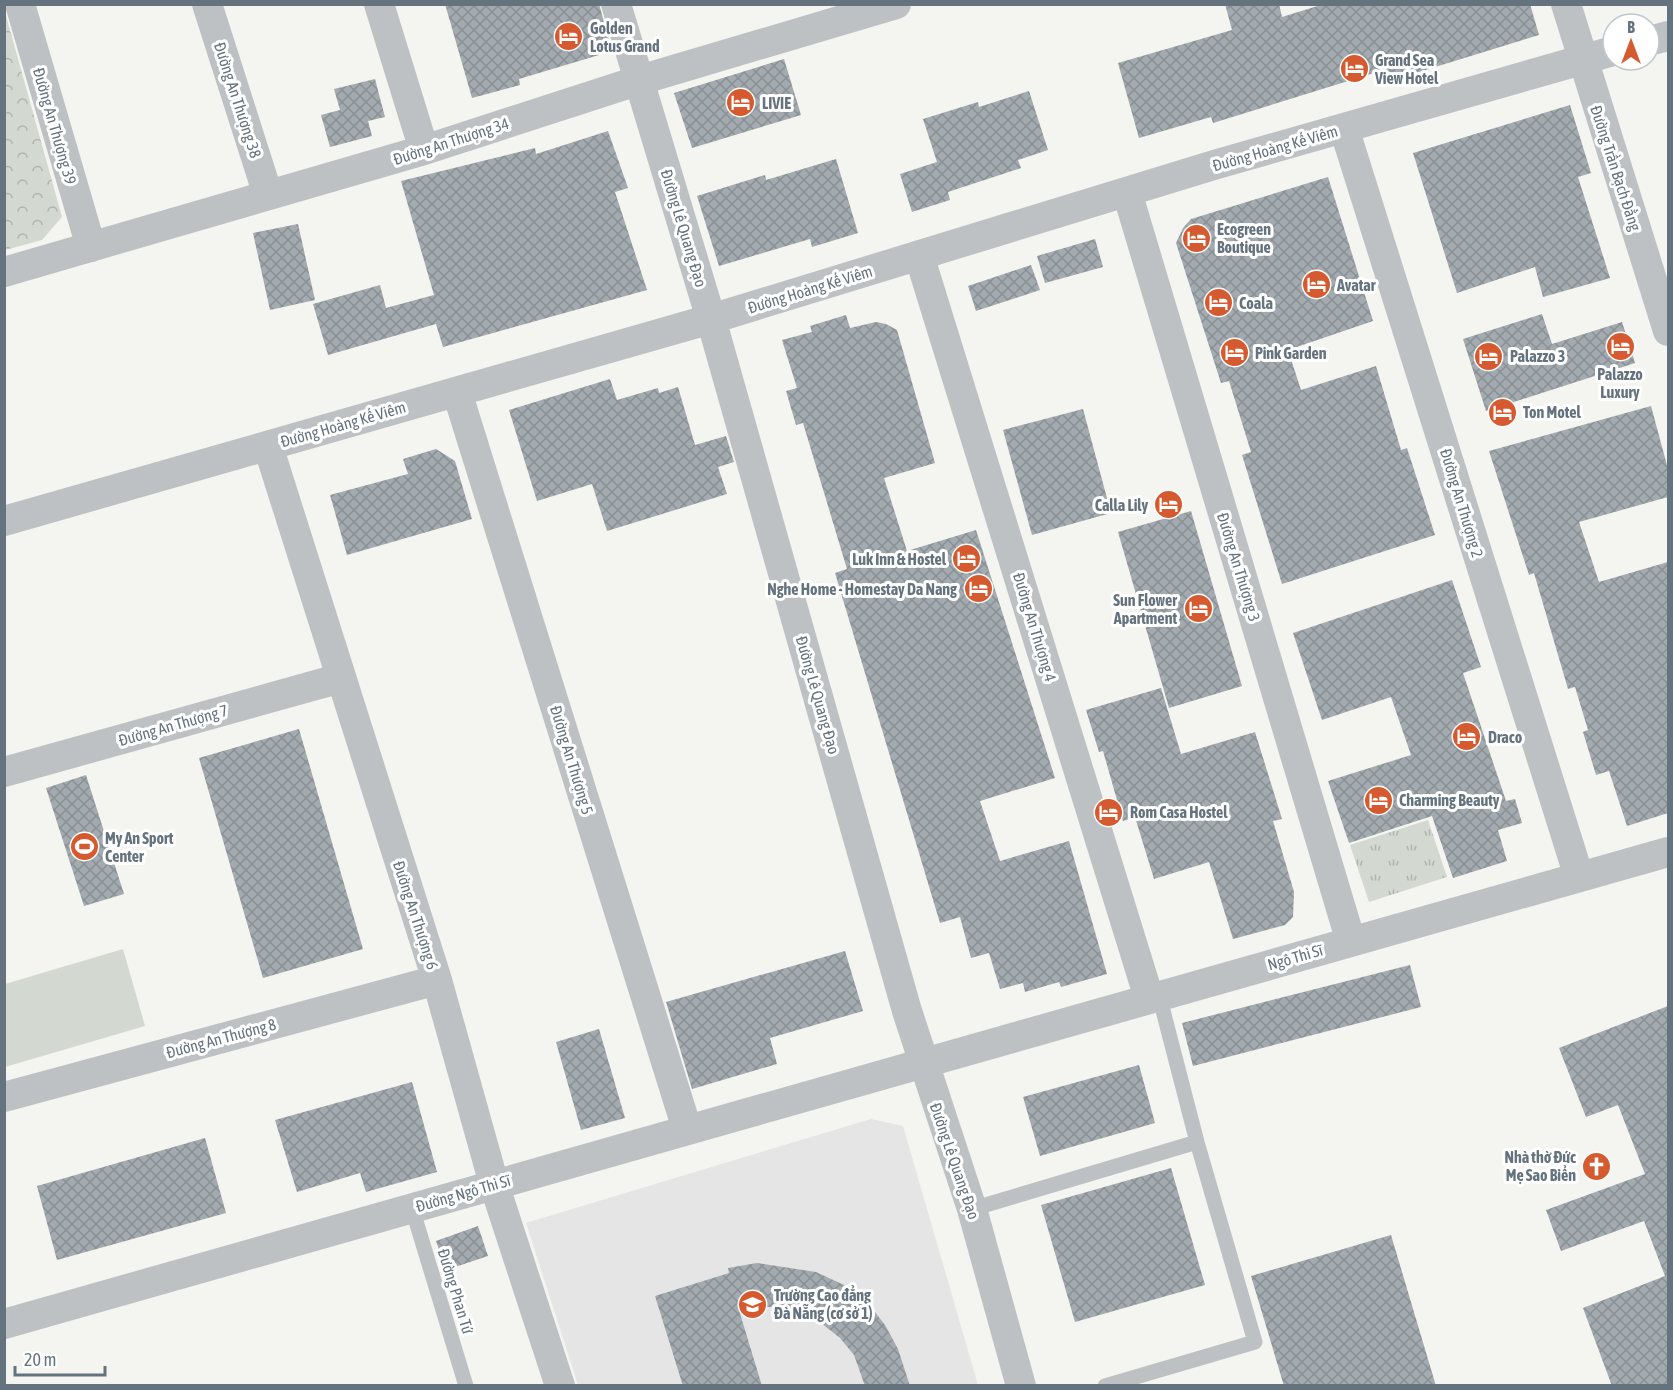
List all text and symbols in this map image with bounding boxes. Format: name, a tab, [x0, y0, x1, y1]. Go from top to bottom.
north arrow	[1601, 12, 1661, 72]
text: B	[1627, 18, 1635, 36]
place label: Golden Lotus Grand	[590, 19, 660, 55]
hotel icon: Golden Lotus Grand	[553, 21, 585, 53]
street label: Đường An Thượng 38	[210, 40, 265, 160]
place label: Grand Sea View Hotel	[1374, 51, 1439, 87]
hotel icon: Grand Sea View Hotel	[1338, 53, 1370, 85]
street label: Đường An Thượng 39	[29, 66, 80, 187]
hotel icon: LIVIE	[725, 87, 757, 119]
place label: LIVIE	[762, 94, 791, 112]
street label: Đường Trần Bạch Đằng	[1586, 103, 1646, 233]
street label: Đường An Thượng 34	[391, 114, 511, 169]
street label: Đường Hoàng Kế Viêm	[1210, 121, 1340, 175]
street label: Đường Lê Quang Đạo	[657, 167, 710, 289]
place label: Ecogreen Boutique	[1217, 220, 1271, 256]
hotel icon: Ecogreen Boutique	[1180, 222, 1212, 254]
street label: Đường Hoàng Kế Viêm	[745, 261, 875, 317]
hotel icon: Avatar	[1300, 269, 1332, 301]
place label: Avatar	[1336, 276, 1376, 294]
hotel icon: Coala	[1202, 287, 1234, 319]
place label: Coala	[1239, 294, 1273, 312]
hotel icon: Palazzo Luxury	[1604, 330, 1636, 362]
hotel icon: Pink Garden	[1218, 337, 1250, 369]
hotel icon: Palazzo 3	[1473, 340, 1505, 372]
place label: Pink Garden	[1255, 344, 1327, 362]
place label: Palazzo 3	[1510, 347, 1565, 365]
place label: Palazzo Luxury	[1597, 365, 1643, 401]
hotel icon: Ton Motel	[1486, 396, 1518, 428]
street label: Đường Hoàng Kế Viêm	[278, 397, 408, 451]
place label: Ton Motel	[1523, 403, 1581, 421]
street label: Đường An Thượng 2	[1436, 446, 1487, 560]
hotel icon: Calla Lily	[1153, 489, 1185, 521]
place label: Calla Lily	[1095, 496, 1148, 514]
street label: Đường An Thượng 3	[1213, 510, 1264, 624]
hotel icon: Luk Inn & Hostel	[951, 543, 983, 575]
place label: Luk Inn & Hostel	[852, 550, 947, 568]
street label: Đường An Thượng 4	[1009, 570, 1060, 684]
hotel icon: Nghe Home - Homestay Da Nang	[962, 573, 994, 605]
place label: Nghe Home - Homestay Da Nang	[767, 580, 957, 598]
place label: Sun Flower Apartment	[1113, 591, 1177, 627]
hotel icon: Sun Flower Apartment	[1182, 593, 1214, 625]
street label: Đường Lê Quang Đạo	[792, 634, 843, 756]
street label: Đường An Thượng 7	[116, 701, 230, 750]
street label: Đường An Thượng 5	[546, 703, 597, 817]
hotel icon: Draco	[1451, 721, 1483, 753]
place label: Draco	[1488, 728, 1523, 746]
hotel icon: Charming Beauty	[1362, 784, 1394, 816]
place label: Charming Beauty	[1399, 791, 1500, 809]
hotel icon: Rom Casa Hostel	[1093, 796, 1125, 828]
place label: Rom Casa Hostel	[1130, 803, 1228, 821]
place label: My An Sport Center	[105, 829, 174, 865]
sports icon: My An Sport Center	[68, 831, 100, 863]
street label: Đường An Thượng 6	[389, 859, 442, 972]
street label: Ngô Thì Sĩ	[1265, 940, 1326, 974]
street label: Đường An Thượng 8	[164, 1015, 278, 1062]
street label: Đường Lê Quang Đạo	[926, 1100, 983, 1222]
place label: Nhà thờ Đức Mẹ Sao Biển	[1504, 1148, 1576, 1184]
church icon: Nhà thờ Đức Mẹ Sao Biển	[1581, 1150, 1613, 1182]
street label: Đường Ngô Thì Sĩ	[414, 1171, 514, 1216]
street label: Đường Phan Tứ	[434, 1246, 478, 1336]
place label: Trường Cao đẳng Đà Nẵng (cơ sở 1)	[774, 1285, 873, 1322]
school or university icon: Trường Cao đẳng Đà Nẵng (cơ sở 1)	[737, 1288, 769, 1320]
scale bar	[15, 1339, 105, 1377]
text: 20 m	[24, 1349, 56, 1370]

